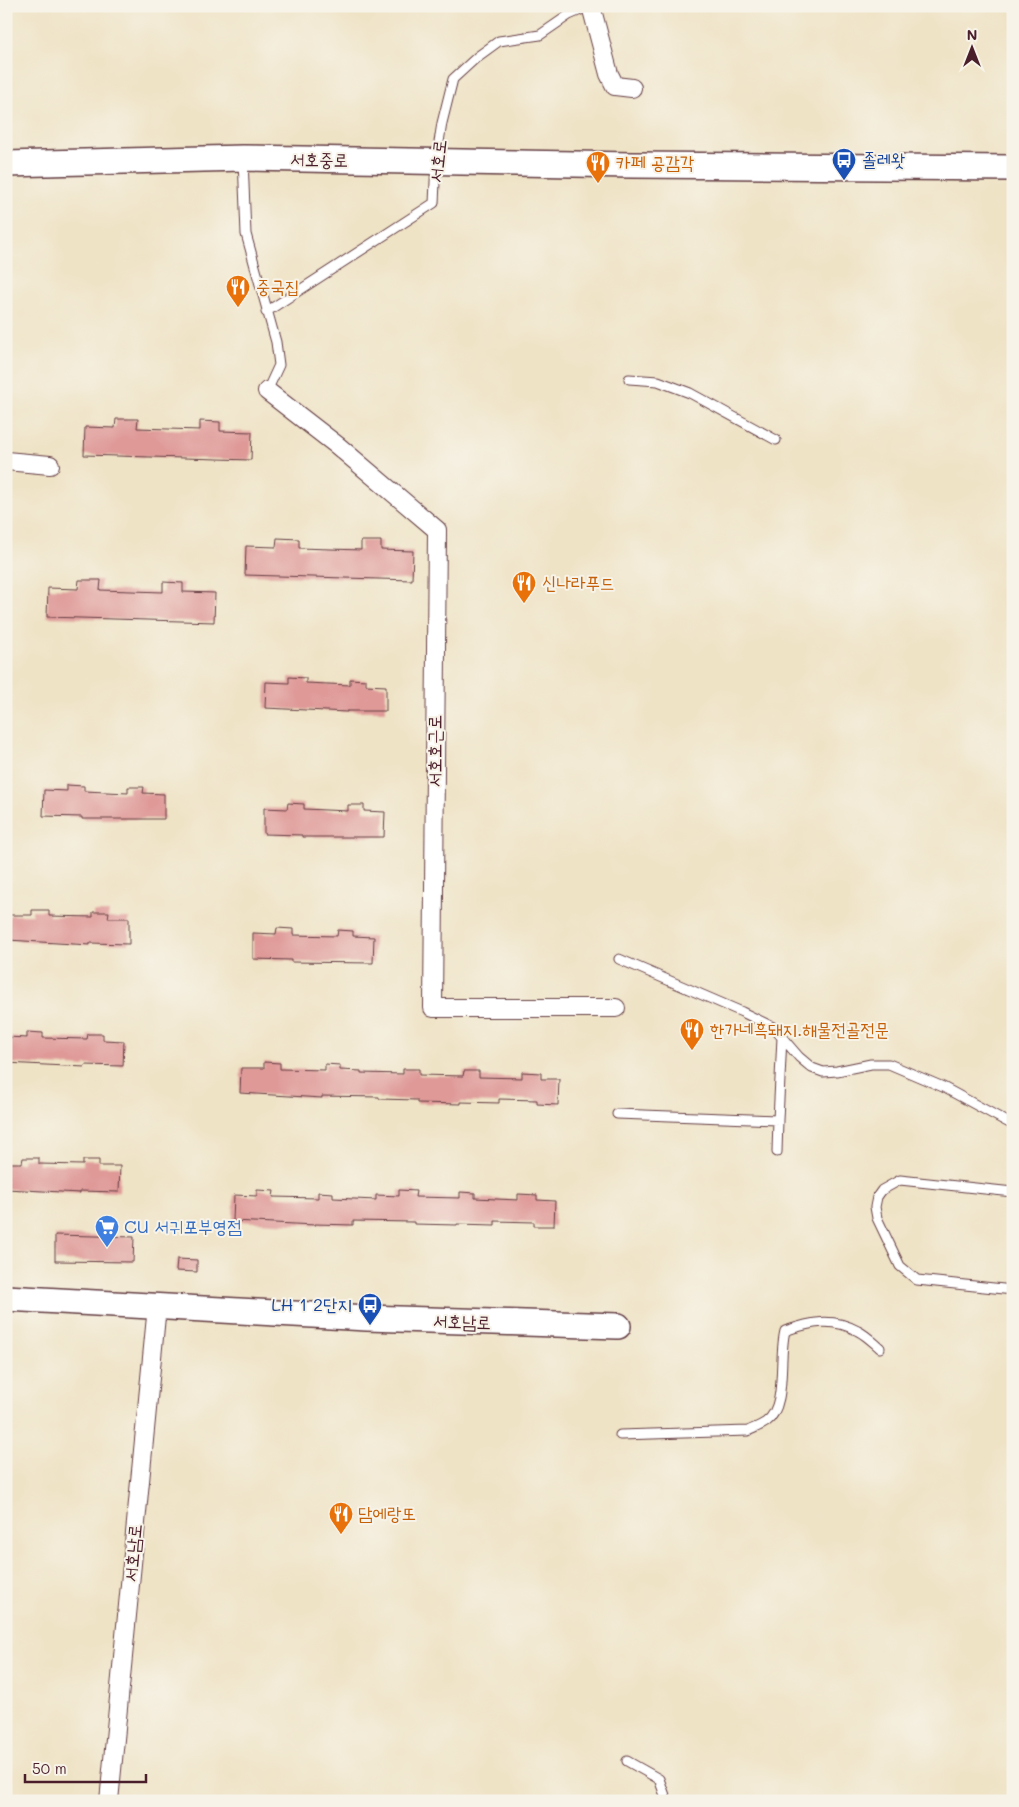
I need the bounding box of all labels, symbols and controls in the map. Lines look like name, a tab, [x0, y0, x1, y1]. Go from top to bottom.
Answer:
north arrow	[946, 22, 996, 72]
text: N	[967, 25, 977, 44]
street label: 서호로	[423, 138, 451, 184]
street label: 서호중로	[290, 146, 348, 172]
bus stop icon: 졸레왓	[831, 147, 857, 181]
place label: 졸레왓	[862, 147, 905, 171]
restaurant icon: 카페 공감각	[585, 150, 611, 184]
place label: 카페 공감각	[616, 150, 695, 174]
restaurant icon: 중국집	[225, 274, 251, 308]
place label: 중국집	[256, 274, 299, 298]
restaurant icon: 신나라푸드	[511, 570, 537, 604]
place label: 신나라푸드	[542, 570, 614, 594]
street label: 서호호근로	[422, 715, 446, 787]
restaurant icon: 한가네흑돼지.해물전골전문	[679, 1017, 705, 1051]
place label: 한가네흑돼지.해물전골전문	[710, 1017, 889, 1041]
supermarket icon: CU 서귀포부영점	[94, 1214, 120, 1248]
place label: CU 서귀포부영점	[124, 1214, 242, 1238]
place label: LH 1 2단지	[271, 1292, 352, 1316]
bus stop icon: LH 1 2단지	[357, 1292, 383, 1326]
street label: 서호남로	[433, 1308, 491, 1334]
restaurant icon: 담에랑또	[328, 1501, 354, 1535]
place label: 담에랑또	[358, 1501, 416, 1525]
street label: 서호남로	[118, 1523, 146, 1583]
scale bar	[25, 1752, 146, 1784]
text: 50 m	[32, 1758, 67, 1778]

